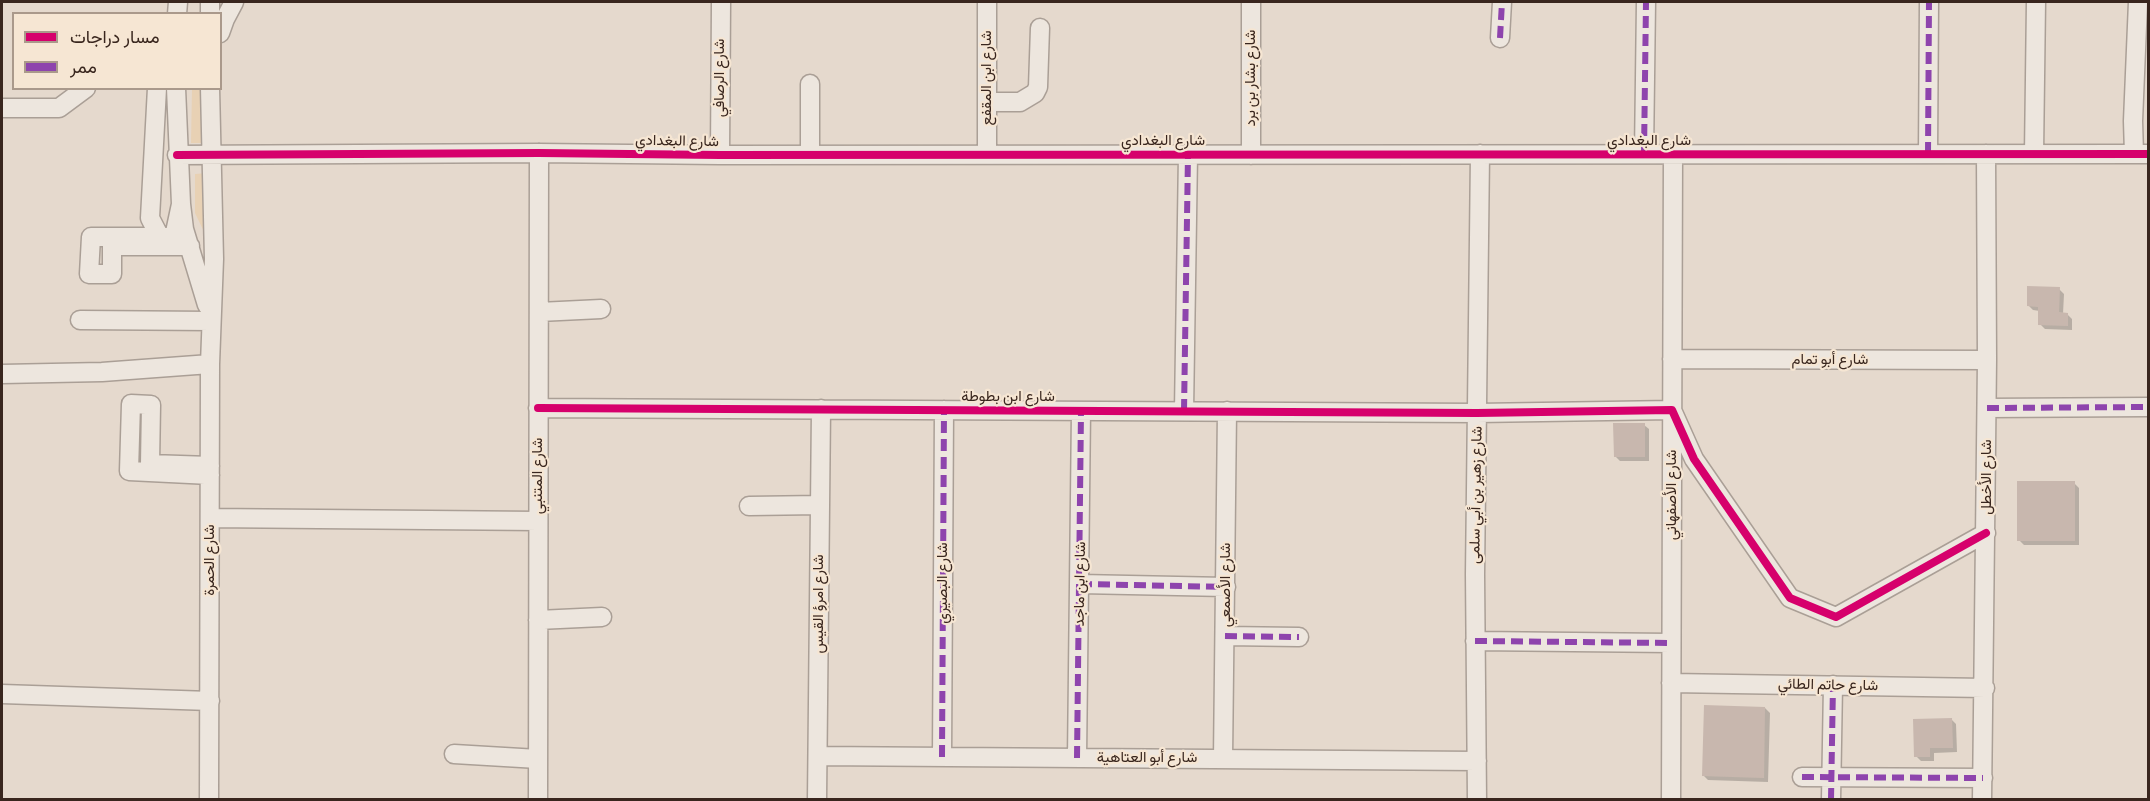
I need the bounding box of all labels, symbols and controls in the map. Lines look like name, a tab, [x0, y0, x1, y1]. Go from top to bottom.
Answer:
legend	[12, 12, 222, 90]
text: مسار دراجات	[70, 22, 160, 49]
street label: شارع ابن المقفع	[978, 30, 996, 126]
street label: شارع بشار بن برد	[1242, 30, 1260, 126]
street label: شارع الرصافي	[711, 39, 729, 117]
text: ممر	[70, 52, 97, 79]
street label: شارع البغدادي	[635, 131, 719, 151]
street label: شارع البغدادي	[1121, 132, 1205, 150]
street label: شارع البغدادي	[1607, 132, 1691, 150]
street label: شارع أبو تمام	[1792, 351, 1868, 369]
street label: شارع ابن بطوطة	[961, 388, 1055, 406]
street label: شارع زهير بن أبي سلمى	[1466, 426, 1486, 564]
street label: شارع المتنبي	[529, 438, 547, 514]
street label: شارع الأخطل	[1978, 439, 1996, 515]
street label: شارع الأصفهاني	[1663, 450, 1681, 540]
street label: شارع الحمرة	[201, 524, 219, 596]
street label: شارع ابن ماجد	[1070, 541, 1090, 627]
street label: شارع البصيري	[934, 542, 952, 624]
street label: شارع الأصمعي	[1217, 543, 1235, 627]
street label: شارع امرؤ القيس	[810, 554, 828, 654]
street label: شارع حاتم الطائي	[1778, 675, 1878, 695]
street label: شارع أبو العتاهية	[1097, 749, 1197, 767]

